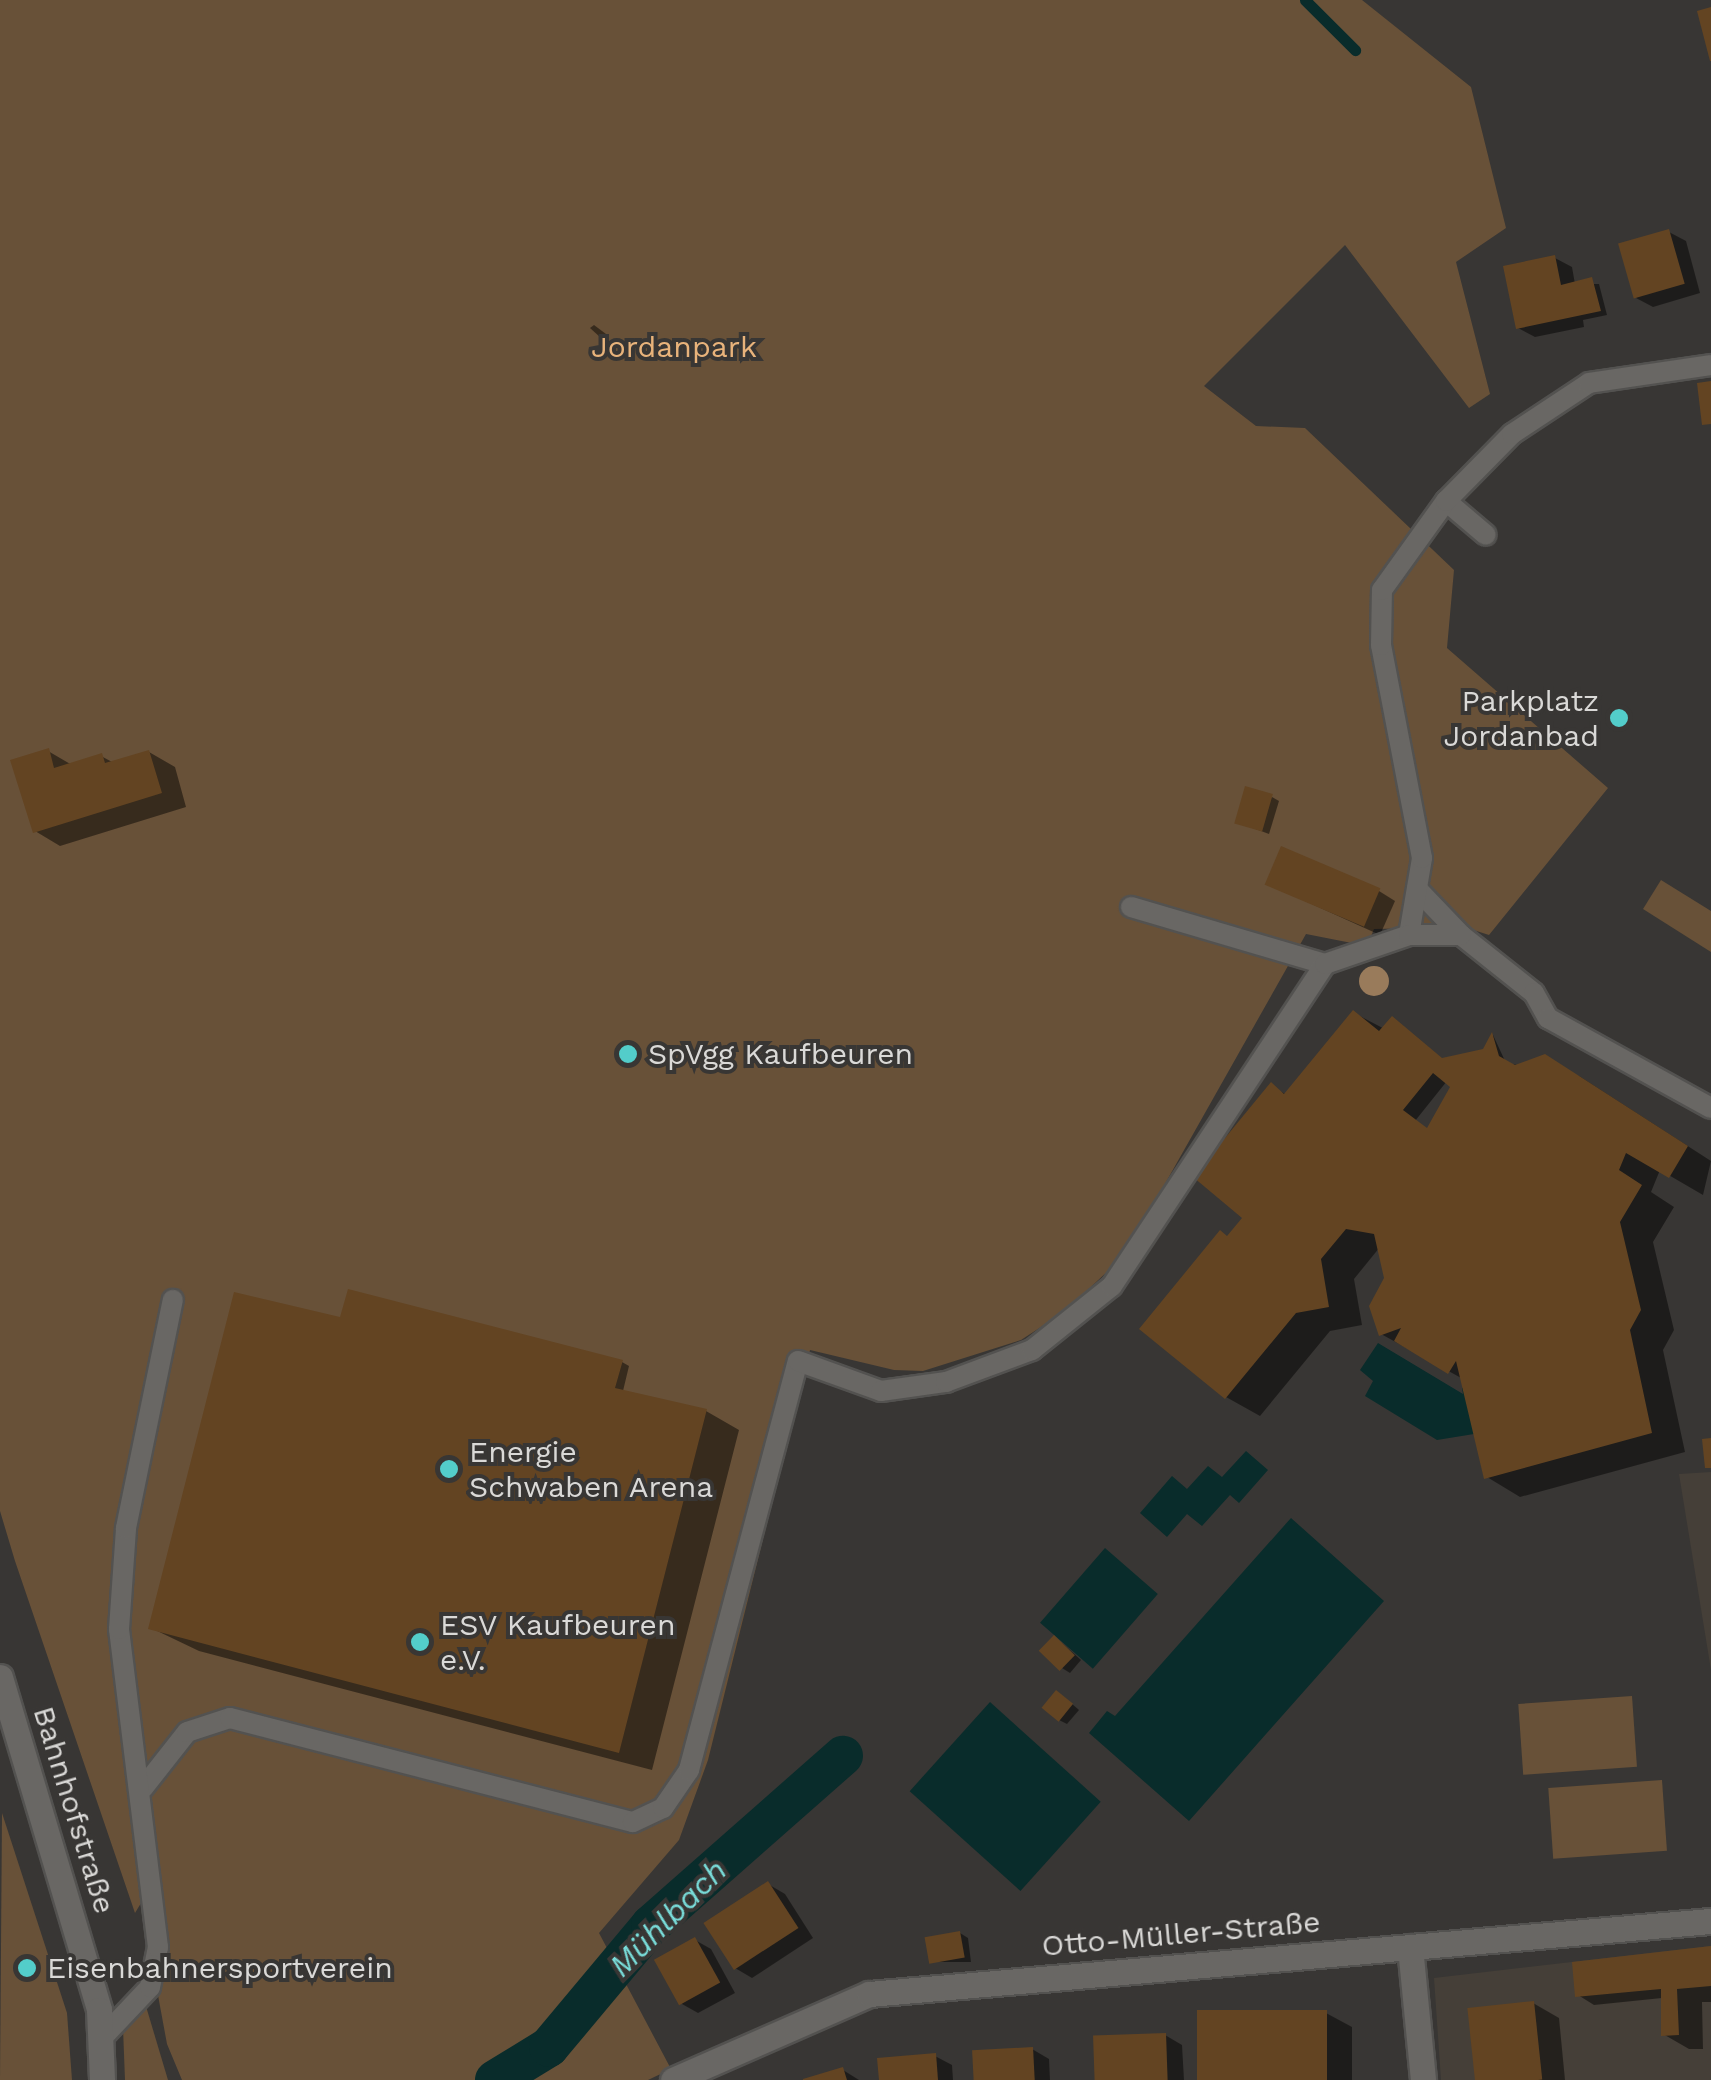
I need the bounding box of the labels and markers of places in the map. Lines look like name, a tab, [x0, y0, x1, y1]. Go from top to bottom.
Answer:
place label: Parkplatz Jordanbad	[1444, 683, 1599, 754]
marker: Parkplatz Jordanbad	[1608, 707, 1630, 729]
place label: SpVgg Kaufbeuren	[648, 1036, 913, 1072]
marker: SpVgg Kaufbeuren	[617, 1043, 639, 1065]
place label: Energie Schwaben Arena	[469, 1434, 714, 1504]
marker: Energie Schwaben Arena	[438, 1458, 460, 1480]
place label: ESV Kaufbeuren e.V.	[440, 1607, 676, 1678]
marker: ESV Kaufbeuren e.V.	[409, 1631, 431, 1653]
place label: Eisenbahnersportverein	[47, 1950, 393, 1986]
marker: Eisenbahnersportverein	[16, 1957, 38, 1979]

